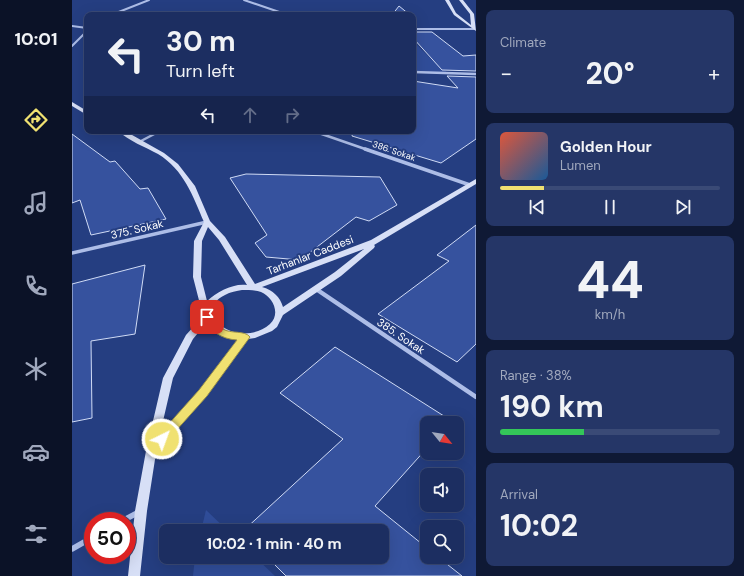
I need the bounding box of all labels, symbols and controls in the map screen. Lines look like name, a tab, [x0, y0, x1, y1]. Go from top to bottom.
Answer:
text: 30 m	[166, 23, 236, 60]
text: 10:01	[14, 27, 58, 51]
icon: left	[100, 28, 152, 80]
text: Climate	[500, 34, 546, 51]
text: 20°	[585, 54, 635, 93]
text: Turn left	[166, 59, 235, 83]
text: −	[500, 59, 512, 88]
text: +	[708, 59, 720, 88]
icon: left	[197, 104, 219, 126]
icon: ahead	[239, 104, 261, 126]
icon: right	[281, 104, 303, 126]
icon: directions	[22, 106, 50, 134]
text: Golden Hour	[560, 137, 652, 157]
street label: 386. Sokak	[371, 138, 418, 164]
text: Lumen	[560, 157, 601, 174]
icon: music	[22, 189, 50, 217]
icon: previous	[526, 196, 548, 218]
icon: pause	[599, 196, 621, 218]
icon: next	[672, 196, 694, 218]
street label: 375. Sokak	[109, 216, 165, 242]
street label: Tarhanlar Caddesi	[265, 232, 355, 278]
text: 44	[576, 246, 644, 314]
icon: phone	[22, 272, 50, 300]
pin	[190, 300, 224, 334]
icon: arrive	[196, 306, 218, 328]
text: km/h	[595, 306, 625, 323]
street label: 385. Sokak	[374, 315, 428, 357]
icon: climate	[22, 355, 50, 383]
text: Range · 38%	[500, 367, 572, 384]
text: 190 km	[500, 387, 604, 426]
north arrow	[420, 416, 464, 460]
map controls	[420, 416, 464, 564]
position arrow	[141, 418, 183, 460]
icon: car	[22, 438, 50, 466]
button: sound	[420, 468, 464, 512]
text: Arrival	[500, 486, 538, 503]
text: 10:02	[500, 506, 578, 545]
speed limit sign: 50	[84, 512, 136, 564]
icon: filters	[22, 520, 50, 548]
button: search	[420, 520, 464, 564]
text: 10:02 · 1 min · 40 m	[206, 534, 342, 554]

